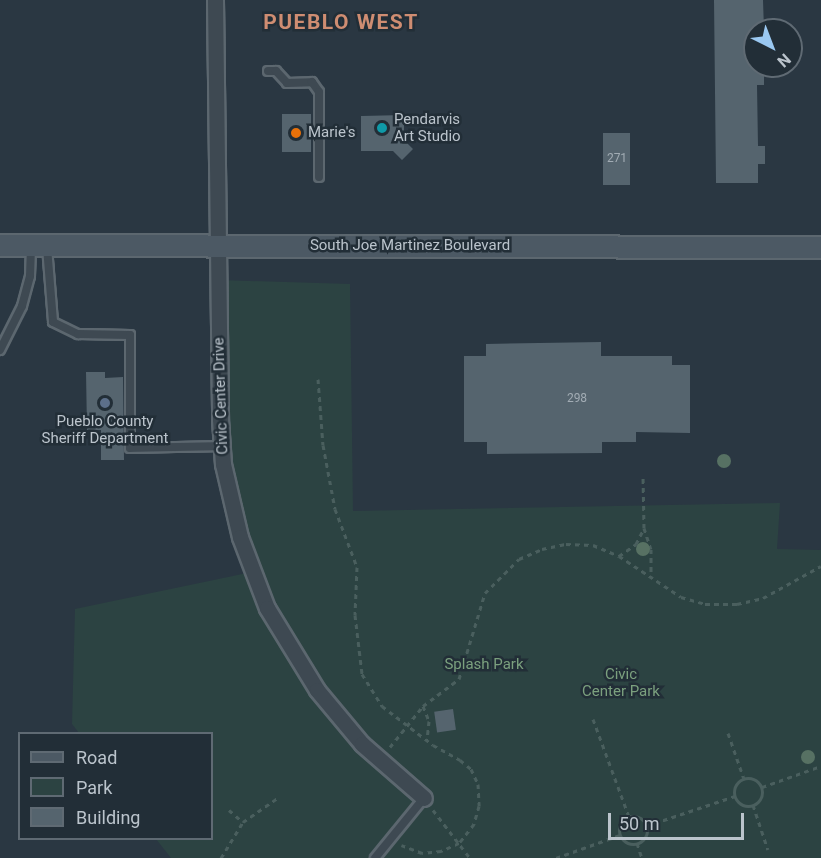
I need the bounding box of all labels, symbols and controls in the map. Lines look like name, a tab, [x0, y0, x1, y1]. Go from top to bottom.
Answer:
district label: PUEBLO WEST	[263, 9, 419, 35]
north arrow	[743, 18, 803, 78]
text: N	[773, 49, 795, 71]
place label: Pendarvis Art Studio	[394, 110, 461, 145]
marker: Pendarvis Art Studio	[375, 121, 389, 135]
place label: Marie's	[308, 124, 356, 142]
marker: Marie's	[289, 126, 303, 140]
house number: 271	[607, 152, 627, 166]
street label: South Joe Martinez Boulevard	[310, 237, 510, 255]
street label: Civic Center Drive	[210, 337, 232, 455]
house number: 298	[567, 392, 587, 406]
marker: Pueblo County Sheriff Department	[98, 396, 112, 410]
place label: Pueblo County Sheriff Department	[41, 412, 169, 447]
park label: Splash Park	[444, 656, 524, 674]
park label: Civic Center Park	[582, 665, 660, 700]
legend	[18, 732, 213, 840]
text: Road	[76, 747, 117, 768]
text: Park	[76, 777, 112, 798]
scale bar	[611, 801, 748, 839]
text: Building	[76, 807, 140, 828]
text: 50 m	[619, 813, 659, 834]

